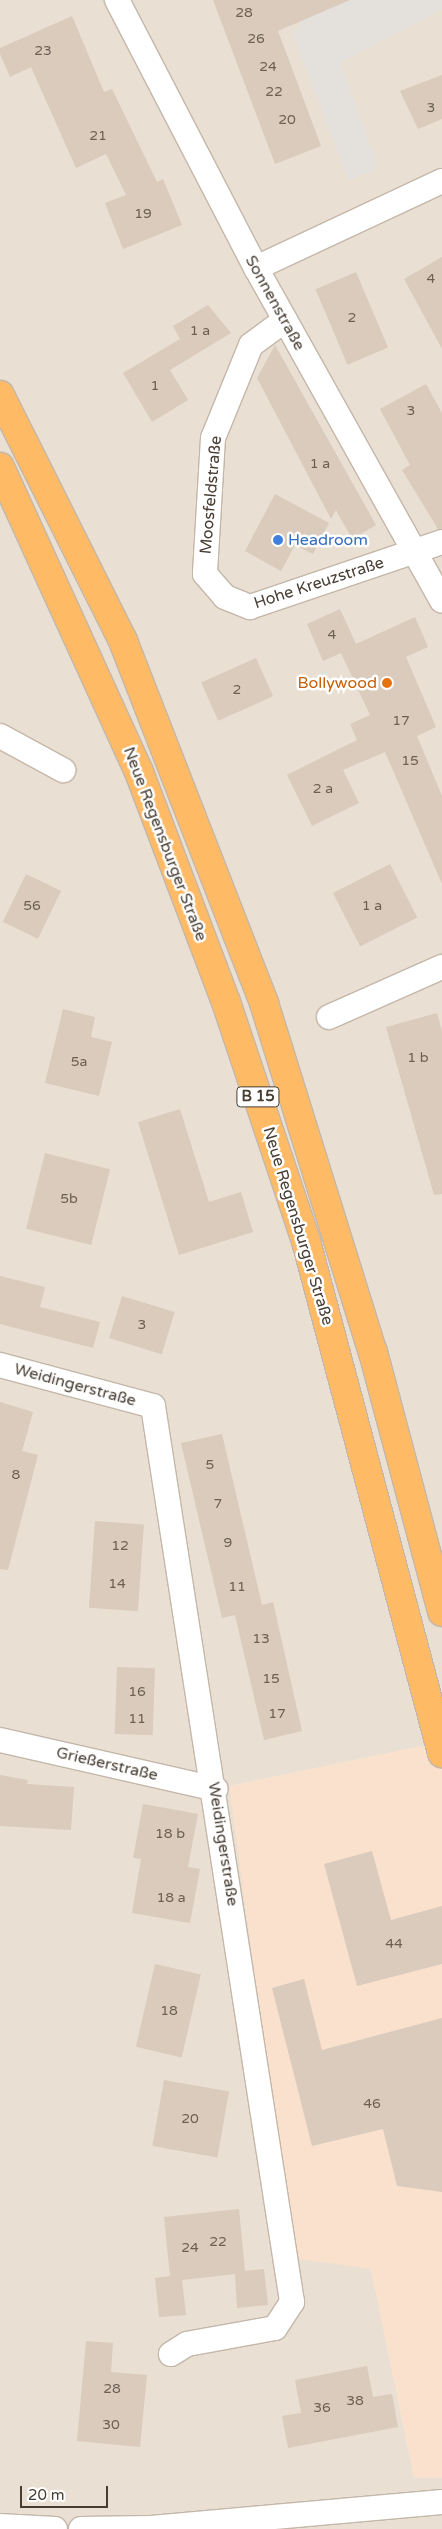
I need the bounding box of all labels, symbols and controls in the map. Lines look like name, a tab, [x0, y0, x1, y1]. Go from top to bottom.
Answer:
house number: 28	[235, 5, 253, 21]
house number: 26	[247, 31, 265, 47]
house number: 23	[34, 43, 52, 59]
house number: 24	[259, 59, 277, 75]
house number: 22	[265, 84, 283, 100]
house number: 3	[427, 100, 435, 116]
house number: 20	[278, 112, 296, 128]
house number: 21	[89, 128, 107, 144]
house number: 19	[134, 206, 152, 222]
street label: Sonnenstraße	[241, 252, 309, 354]
house number: 4	[427, 271, 435, 287]
house number: 2	[348, 310, 356, 326]
house number: 1 a	[190, 323, 210, 339]
house number: 1	[151, 378, 159, 394]
house number: 3	[407, 403, 415, 419]
street label: Moosfeldstraße	[196, 435, 226, 555]
house number: 1 a	[310, 456, 330, 472]
place label: Headroom	[288, 530, 368, 550]
marker: Headroom	[272, 534, 284, 546]
street label: Hohe Kreuzstraße	[252, 553, 386, 613]
house number: 4	[328, 627, 336, 643]
place label: Bollywood	[298, 673, 377, 693]
marker: Bollywood	[381, 677, 393, 689]
house number: 2	[233, 682, 241, 698]
house number: 17	[392, 713, 410, 729]
street label: Neue Regensburger Straße	[119, 744, 211, 944]
house number: 15	[401, 753, 419, 769]
house number: 2 a	[313, 781, 333, 797]
house number: 56	[23, 898, 41, 914]
house number: 1 a	[362, 898, 382, 914]
house number: 1 b	[407, 1050, 429, 1066]
house number: 5a	[71, 1054, 87, 1070]
road number: B 15	[236, 1084, 280, 1110]
street label: Neue Regensburger Straße	[259, 1125, 337, 1327]
house number: 5b	[60, 1191, 78, 1207]
house number: 3	[138, 1317, 146, 1333]
street label: Weidingerstraße	[12, 1360, 138, 1410]
house number: 5	[206, 1457, 214, 1473]
house number: 8	[12, 1467, 20, 1483]
house number: 7	[214, 1496, 222, 1512]
house number: 9	[224, 1535, 232, 1551]
house number: 12	[111, 1538, 129, 1554]
house number: 14	[108, 1576, 126, 1592]
house number: 11	[228, 1579, 246, 1595]
house number: 13	[252, 1631, 270, 1647]
house number: 15	[262, 1671, 280, 1687]
house number: 16	[128, 1684, 146, 1700]
house number: 17	[268, 1706, 286, 1722]
house number: 11	[128, 1711, 146, 1727]
street label: Grießerstraße	[54, 1743, 160, 1785]
street label: Weidingerstraße	[204, 1781, 242, 1907]
house number: 18 b	[155, 1826, 185, 1842]
house number: 18 a	[156, 1890, 186, 1906]
house number: 44	[385, 1936, 403, 1952]
house number: 18	[160, 2003, 178, 2019]
house number: 46	[363, 2096, 381, 2112]
house number: 20	[181, 2111, 199, 2127]
house number: 22	[209, 2234, 227, 2250]
house number: 24	[181, 2240, 199, 2256]
house number: 28	[103, 2381, 121, 2397]
house number: 38	[346, 2393, 364, 2409]
house number: 36	[313, 2400, 331, 2416]
house number: 30	[102, 2417, 120, 2433]
scale bar	[22, 2476, 110, 2508]
text: 20 m	[28, 2486, 65, 2504]

